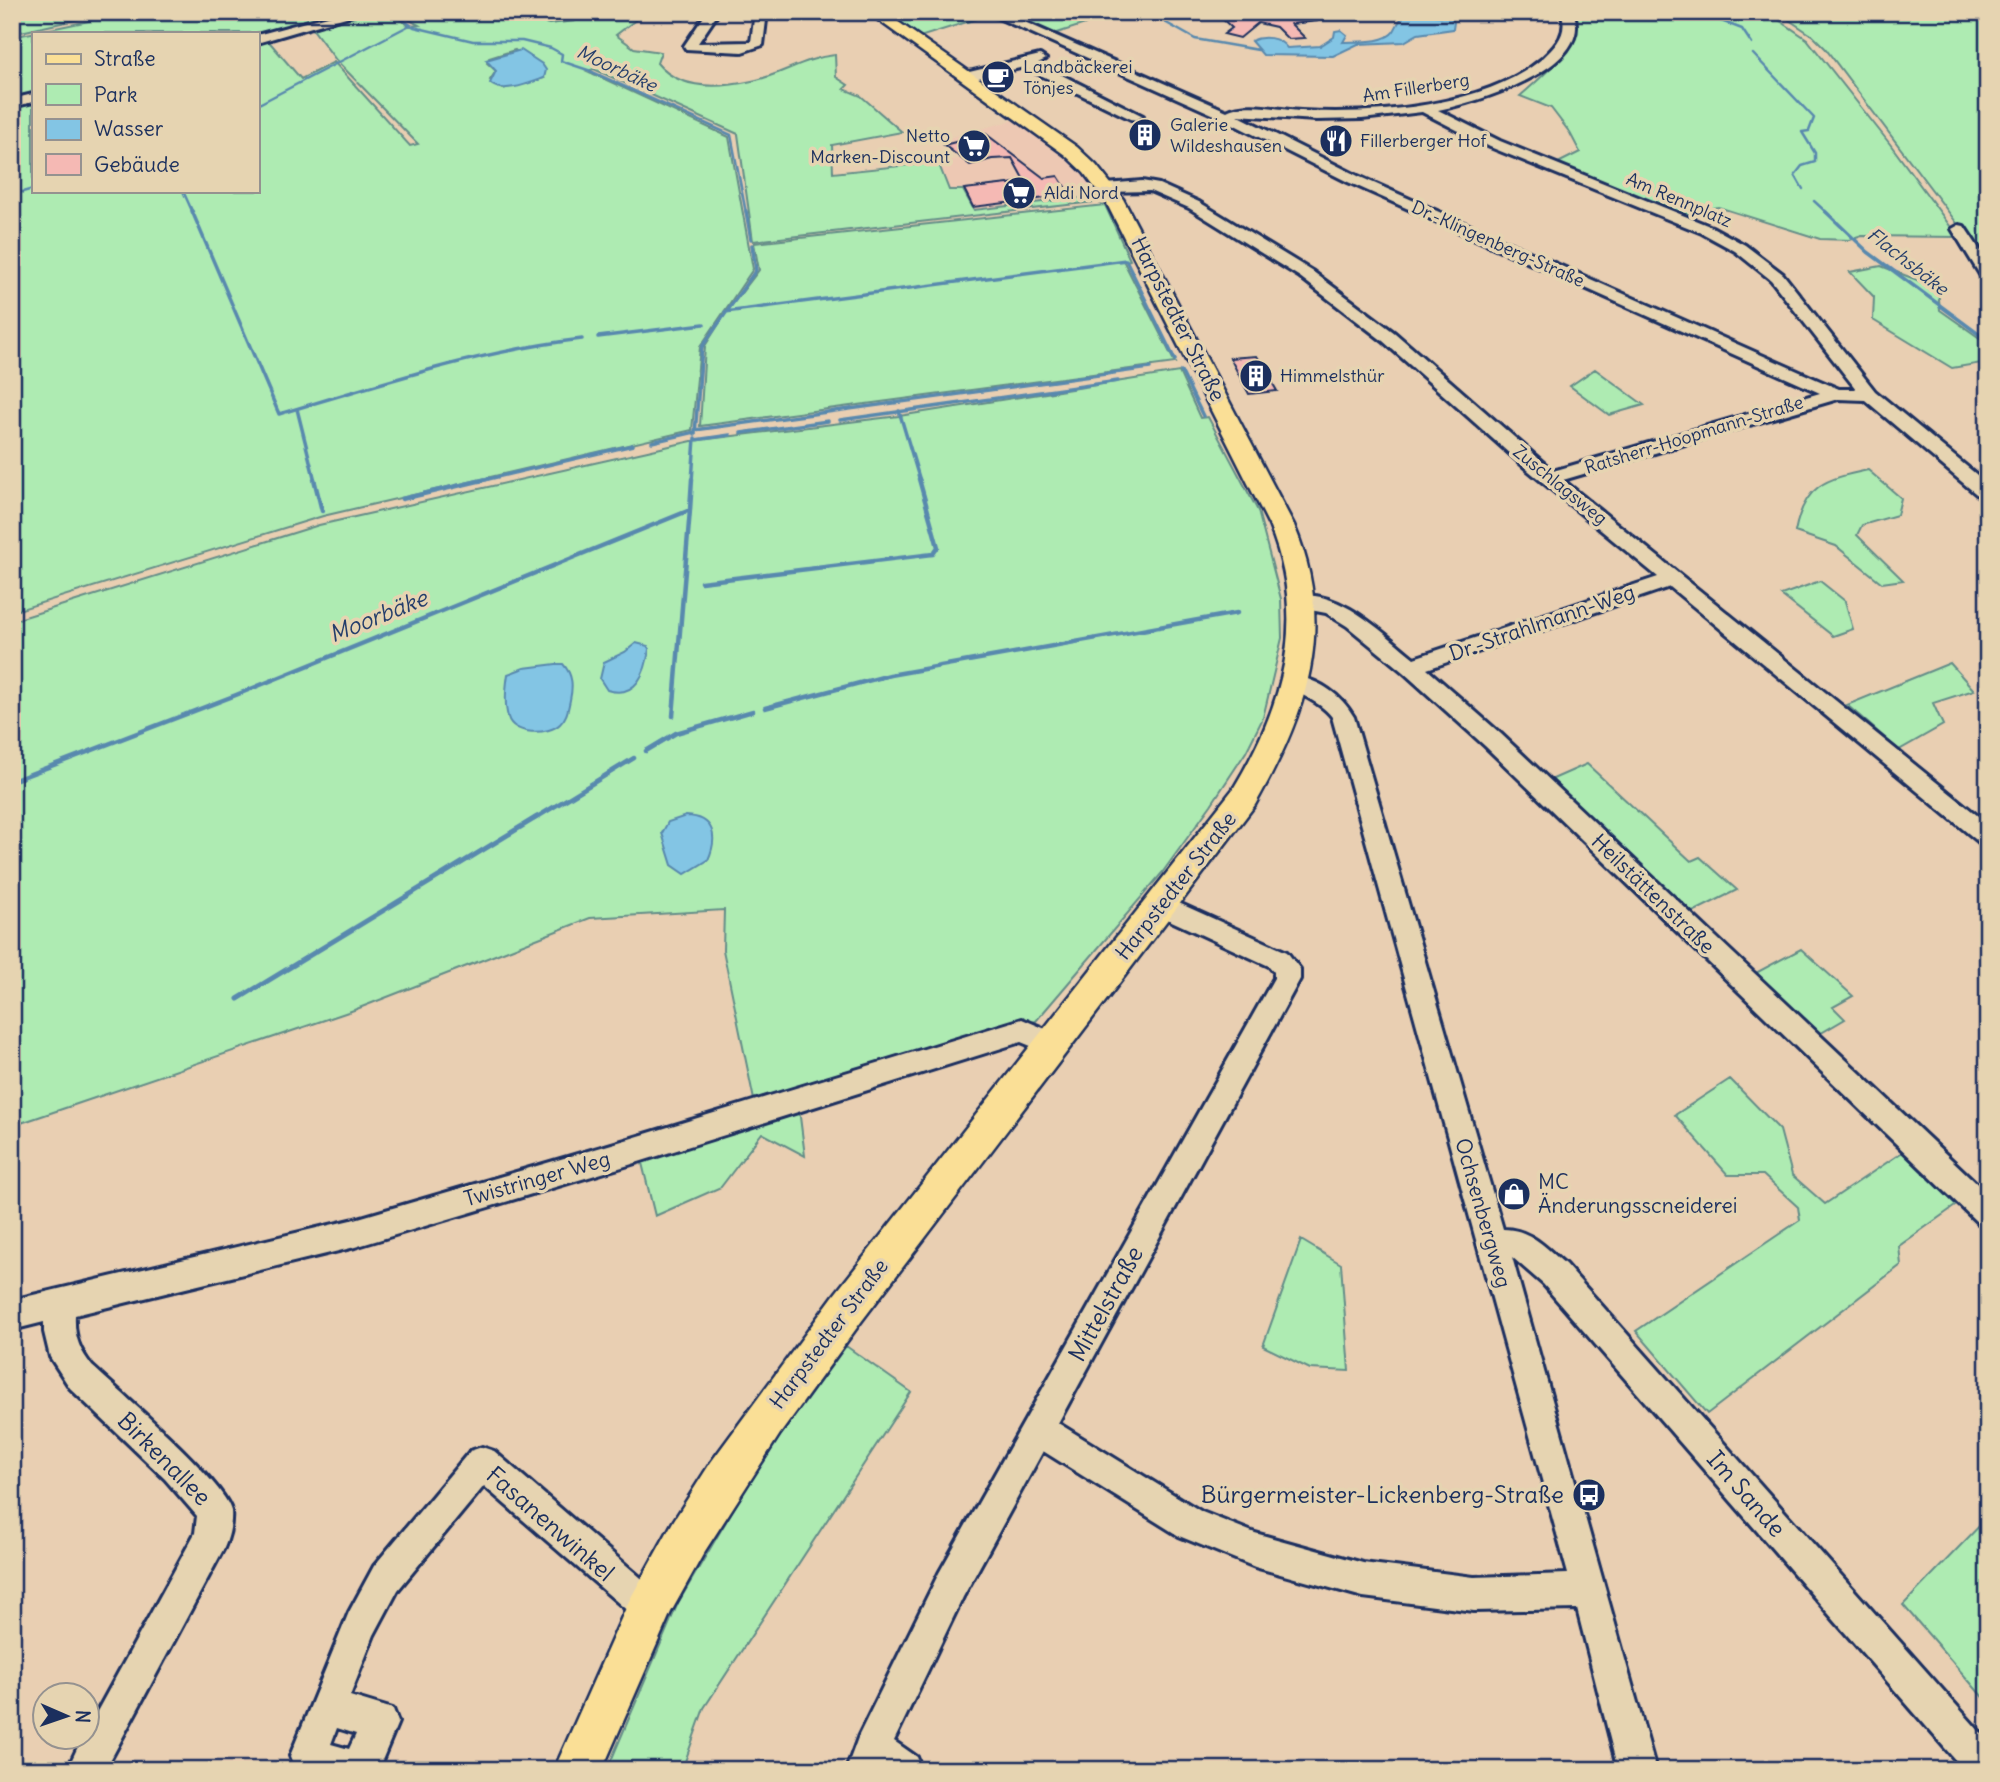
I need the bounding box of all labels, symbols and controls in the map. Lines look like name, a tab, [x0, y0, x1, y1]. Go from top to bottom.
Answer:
legend	[32, 32, 259, 192]
water label: Moorbäke	[573, 39, 662, 98]
text: Straße	[94, 45, 155, 72]
place label: Landbäckerei Tönjes	[1023, 55, 1133, 99]
cafe icon: Landbäckerei Tönjes	[979, 58, 1017, 96]
street label: Am Fillerberg	[1361, 68, 1471, 107]
text: Park	[94, 81, 137, 108]
place label: Galerie Wildeshausen	[1170, 113, 1282, 157]
text: Wasser	[94, 115, 164, 142]
building icon: Galerie Wildeshausen	[1126, 116, 1164, 154]
restaurant icon: Fillerberger Hof	[1317, 122, 1355, 160]
place label: Netto Marken-Discount	[810, 124, 950, 168]
supermarket icon: Netto Marken-Discount	[955, 127, 993, 165]
place label: Fillerberger Hof	[1360, 129, 1487, 152]
text: Gebäude	[94, 151, 180, 178]
street label: Am Rennplatz	[1623, 167, 1736, 232]
supermarket icon: Aldi Nord	[1000, 174, 1038, 212]
place label: Aldi Nord	[1044, 181, 1119, 204]
street label: Dr.-Klingenberg-Straße	[1408, 195, 1588, 292]
water label: Flachsbäke	[1863, 222, 1955, 301]
street label: Harpstedter Straße	[1125, 232, 1232, 405]
building icon: Himmelsthür	[1237, 357, 1275, 395]
place label: Himmelsthür	[1280, 364, 1385, 387]
street label: Ratsherr-Hoopmann-Straße	[1582, 390, 1806, 479]
street label: Zuschlagsweg	[1509, 440, 1612, 530]
street label: Dr.-Strahlmann-Weg	[1445, 578, 1638, 667]
water label: Moorbäke	[324, 582, 433, 648]
street label: Harpstedter Straße	[1109, 806, 1242, 965]
street label: Heilstättenstraße	[1586, 828, 1721, 959]
street label: Ochsenbergweg	[1449, 1135, 1518, 1291]
street label: Twistringer Weg	[461, 1145, 613, 1212]
place label: MC Änderungsscneiderei	[1538, 1168, 1737, 1219]
shop icon: MC Änderungsscneiderei	[1495, 1175, 1533, 1213]
street label: Mittelstraße	[1061, 1241, 1149, 1366]
street label: Harpstedter Straße	[763, 1253, 894, 1414]
street label: Birkenallee	[112, 1405, 218, 1511]
street label: Im Sande	[1701, 1444, 1792, 1543]
street label: Fasanenwinkel	[480, 1459, 621, 1587]
bus stop icon: Bürgermeister-Lickenberg-Straße	[1570, 1476, 1608, 1514]
place label: Bürgermeister-Lickenberg-Straße	[1201, 1479, 1564, 1509]
north arrow	[32, 1680, 102, 1750]
text: N	[71, 1710, 95, 1724]

